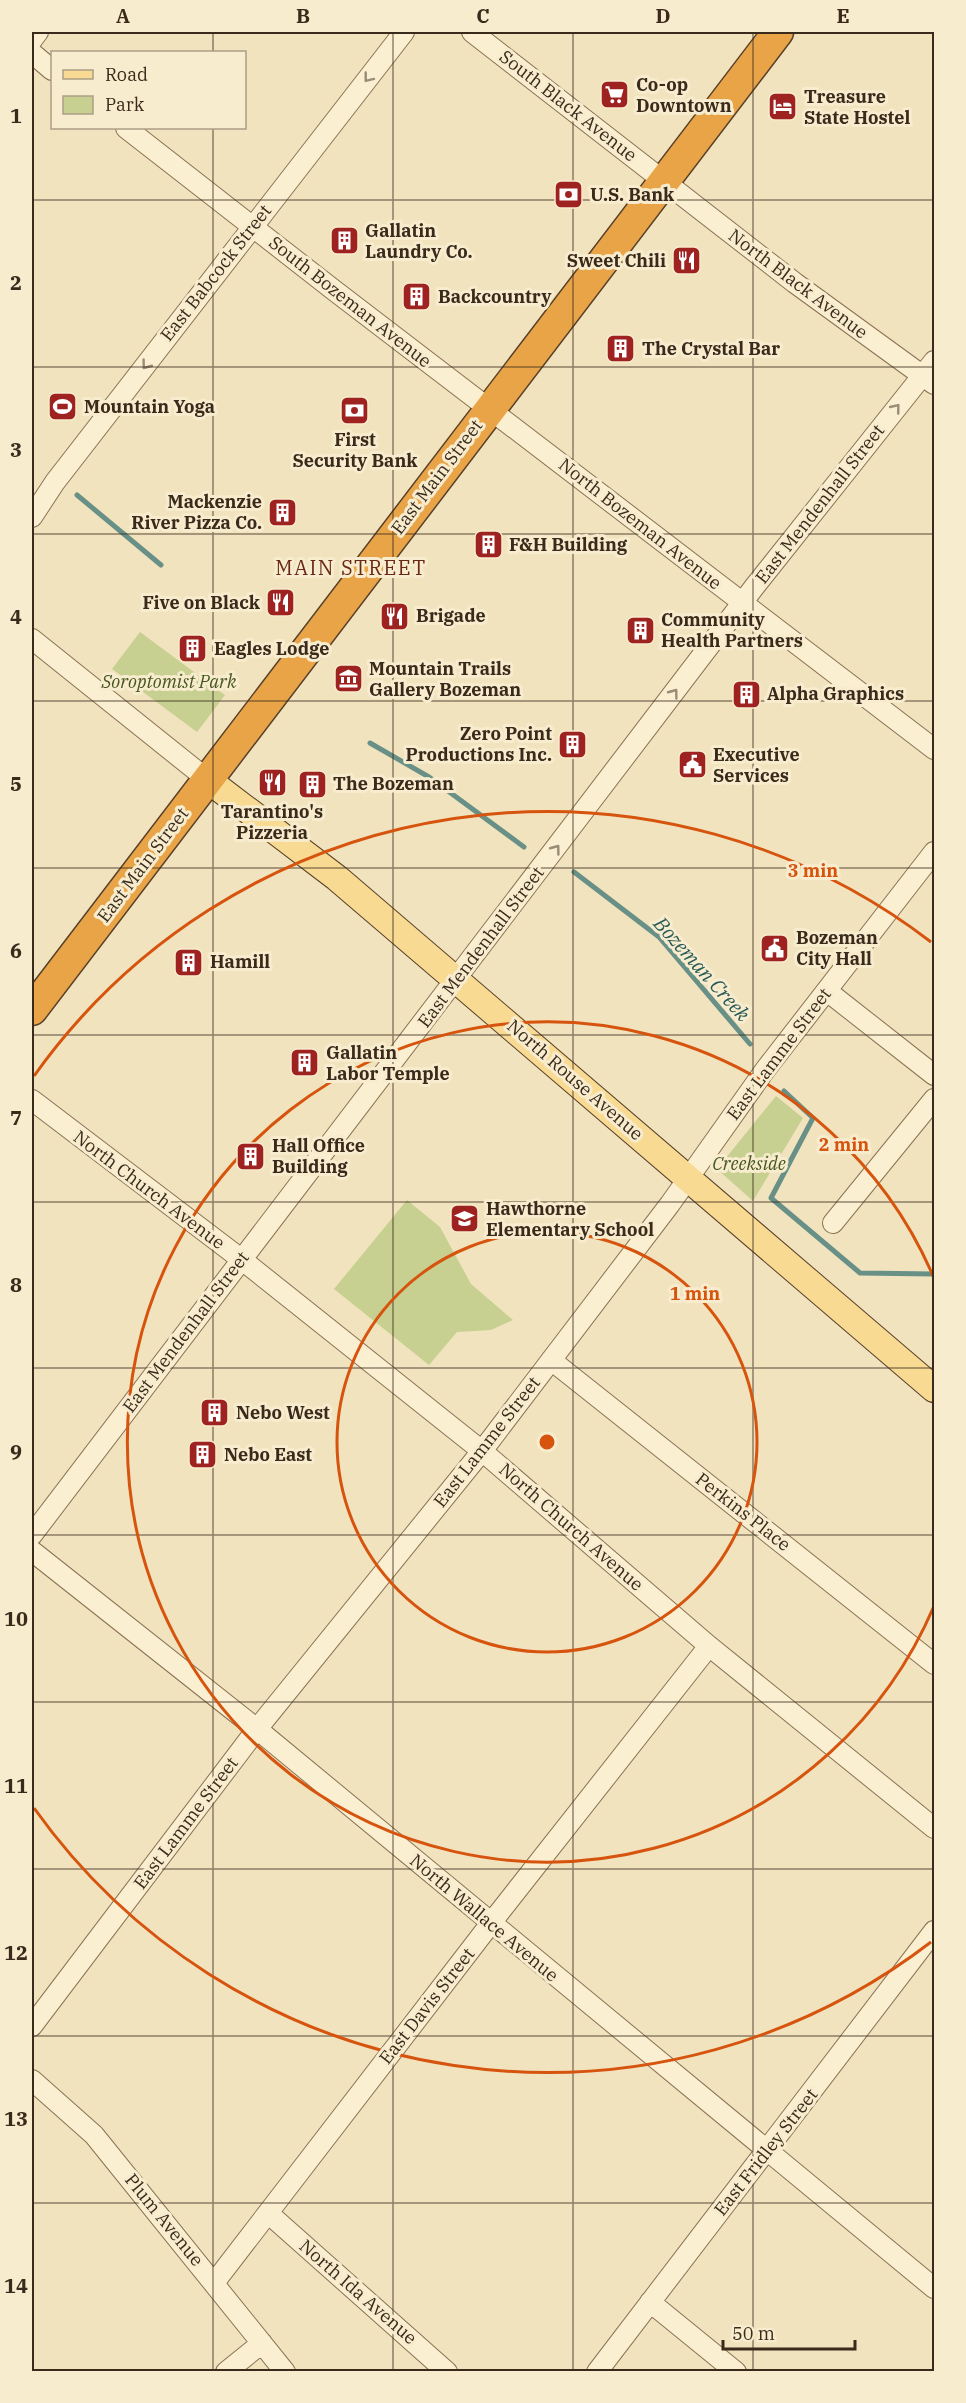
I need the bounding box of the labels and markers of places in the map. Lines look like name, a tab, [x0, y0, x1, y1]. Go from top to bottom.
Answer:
place label: Co-op Downtown	[636, 73, 732, 117]
supermarket icon: Co-op Downtown	[599, 79, 631, 111]
place label: Treasure State Hostel	[804, 85, 910, 129]
hotel icon: Treasure State Hostel	[767, 91, 799, 123]
bank icon: U.S. Bank	[553, 179, 585, 211]
place label: U.S. Bank	[590, 183, 675, 206]
place label: Gallatin Laundry Co.	[365, 219, 473, 263]
building icon: Gallatin Laundry Co.	[328, 225, 360, 257]
restaurant icon: Sweet Chili	[671, 245, 703, 277]
place label: Sweet Chili	[567, 249, 666, 272]
building icon: Backcountry	[401, 281, 433, 313]
place label: Backcountry	[438, 285, 552, 308]
building icon: The Crystal Bar	[605, 333, 637, 365]
place label: The Crystal Bar	[642, 337, 780, 360]
sports icon: Mountain Yoga	[47, 391, 79, 423]
place label: Mountain Yoga	[84, 395, 215, 418]
bank icon: First Security Bank	[339, 395, 371, 427]
place label: First Security Bank	[292, 428, 418, 472]
place label: Mackenzie River Pizza Co.	[131, 490, 262, 534]
building icon: Mackenzie River Pizza Co.	[267, 496, 299, 528]
building icon: F&H Building	[472, 529, 504, 561]
place label: F&H Building	[509, 533, 628, 556]
restaurant icon: Five on Black	[265, 587, 297, 619]
place label: Five on Black	[142, 591, 261, 614]
restaurant icon: Brigade	[379, 600, 411, 632]
place label: Brigade	[416, 604, 486, 627]
place label: Community Health Partners	[661, 608, 803, 652]
building icon: Community Health Partners	[624, 614, 656, 646]
building icon: Eagles Lodge	[177, 633, 209, 665]
place label: Eagles Lodge	[214, 637, 329, 660]
place label: Mountain Trails Gallery Bozeman	[369, 657, 521, 701]
museum icon: Mountain Trails Gallery Bozeman	[332, 663, 364, 695]
building icon: Alpha Graphics	[730, 678, 762, 710]
place label: Alpha Graphics	[767, 682, 904, 705]
place label: Zero Point Productions Inc.	[406, 722, 552, 766]
building icon: Zero Point Productions Inc.	[557, 728, 589, 760]
place label: Executive Services	[713, 743, 800, 787]
public building icon: Executive Services	[676, 749, 708, 781]
restaurant icon: Tarantino's Pizzeria	[256, 767, 288, 799]
building icon: The Bozeman	[296, 768, 328, 800]
place label: The Bozeman	[333, 772, 454, 795]
place label: Tarantino's Pizzeria	[221, 800, 323, 844]
place label: Bozeman City Hall	[796, 926, 878, 970]
public building icon: Bozeman City Hall	[759, 932, 791, 964]
building icon: Hamill	[173, 946, 205, 978]
place label: Hamill	[210, 950, 270, 973]
place label: Gallatin Labor Temple	[326, 1041, 450, 1085]
building icon: Gallatin Labor Temple	[289, 1047, 321, 1079]
place label: Hall Office Building	[272, 1134, 365, 1178]
building icon: Hall Office Building	[235, 1140, 267, 1172]
place label: Hawthorne Elementary School	[486, 1197, 654, 1241]
school or university icon: Hawthorne Elementary School	[449, 1203, 481, 1235]
building icon: Nebo West	[199, 1397, 231, 1429]
place label: Nebo West	[236, 1401, 330, 1424]
centre of rings	[537, 1432, 557, 1452]
building icon: Nebo East	[187, 1439, 219, 1471]
place label: Nebo East	[224, 1443, 312, 1466]

